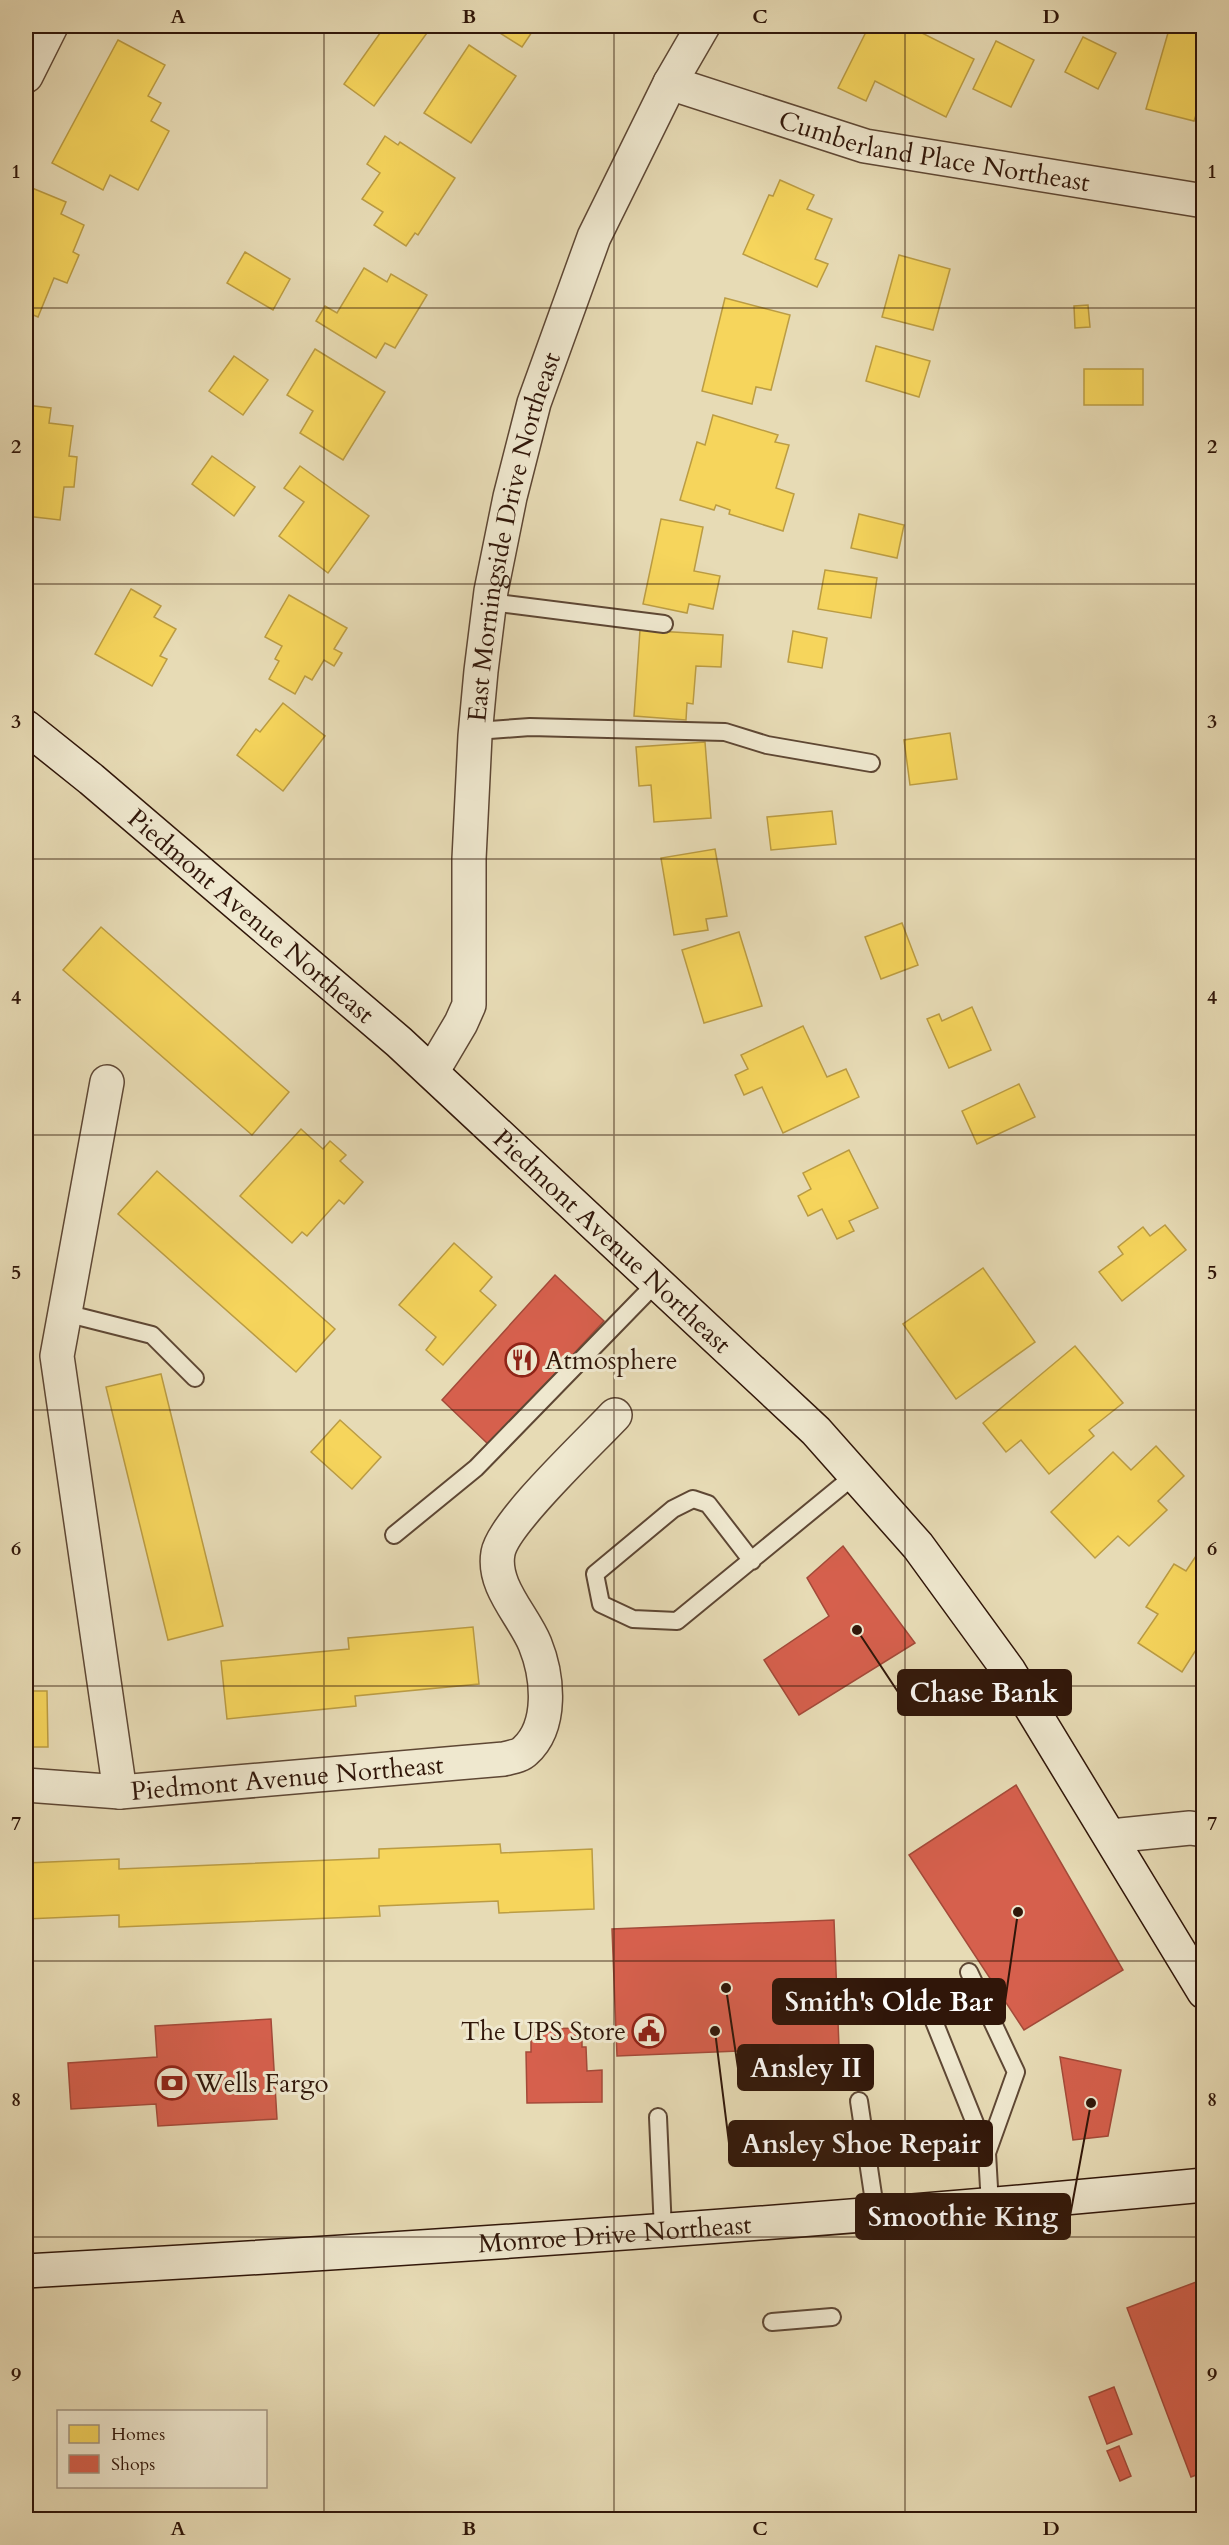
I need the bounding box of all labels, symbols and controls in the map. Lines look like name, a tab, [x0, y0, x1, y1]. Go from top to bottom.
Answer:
text: A	[170, 3, 186, 30]
text: B	[462, 3, 476, 30]
text: C	[752, 3, 768, 30]
text: D	[1042, 3, 1060, 30]
street label: Cumberland Place Northeast	[774, 102, 1092, 200]
text: 1	[11, 158, 21, 185]
text: 1	[1207, 158, 1217, 185]
street label: East Morningside Drive Northeast	[459, 347, 569, 723]
text: 2	[11, 433, 21, 460]
text: 2	[1207, 433, 1217, 460]
text: 3	[11, 708, 21, 735]
text: 3	[1207, 708, 1217, 735]
street label: Piedmont Avenue Northeast	[120, 801, 382, 1031]
text: 4	[11, 984, 21, 1011]
text: 4	[1207, 984, 1217, 1011]
street label: Piedmont Avenue Northeast	[485, 1122, 739, 1361]
text: 5	[11, 1259, 21, 1286]
text: 5	[1207, 1259, 1217, 1286]
restaurant icon: Atmosphere	[504, 1342, 540, 1378]
place label: Atmosphere	[545, 1343, 678, 1378]
text: 6	[11, 1535, 21, 1562]
text: 6	[1207, 1535, 1217, 1562]
callout: Chase Bank	[898, 1670, 1071, 1715]
text: Chase Bank	[910, 1675, 1059, 1712]
street label: Piedmont Avenue Northeast	[129, 1747, 445, 1809]
text: 7	[11, 1810, 21, 1837]
text: 7	[1207, 1810, 1217, 1837]
callout: Smith's Olde Bar	[773, 1979, 1005, 2024]
text: Smith's Olde Bar	[785, 1984, 993, 2021]
public building icon: The UPS Store	[631, 2013, 667, 2049]
place label: The UPS Store	[461, 2014, 626, 2049]
callout: Ansley II	[738, 2045, 873, 2090]
text: Ansley II	[750, 2050, 862, 2087]
bank icon: Wells Fargo	[154, 2065, 190, 2101]
place label: Wells Fargo	[194, 2066, 329, 2101]
text: 8	[11, 2086, 21, 2113]
text: 8	[1207, 2086, 1217, 2113]
callout: Ansley Shoe Repair	[729, 2121, 992, 2166]
text: Ansley Shoe Repair	[741, 2126, 981, 2163]
callout: Smoothie King	[856, 2194, 1070, 2239]
text: Smoothie King	[868, 2199, 1059, 2236]
street label: Monroe Drive Northeast	[477, 2207, 753, 2261]
text: 9	[11, 2361, 21, 2388]
text: 9	[1207, 2361, 1217, 2388]
legend	[57, 2410, 267, 2488]
text: Homes	[111, 2422, 165, 2447]
text: Shops	[111, 2452, 155, 2477]
text: A	[170, 2515, 186, 2542]
text: B	[462, 2515, 476, 2542]
text: C	[752, 2515, 768, 2542]
text: D	[1042, 2515, 1060, 2542]

